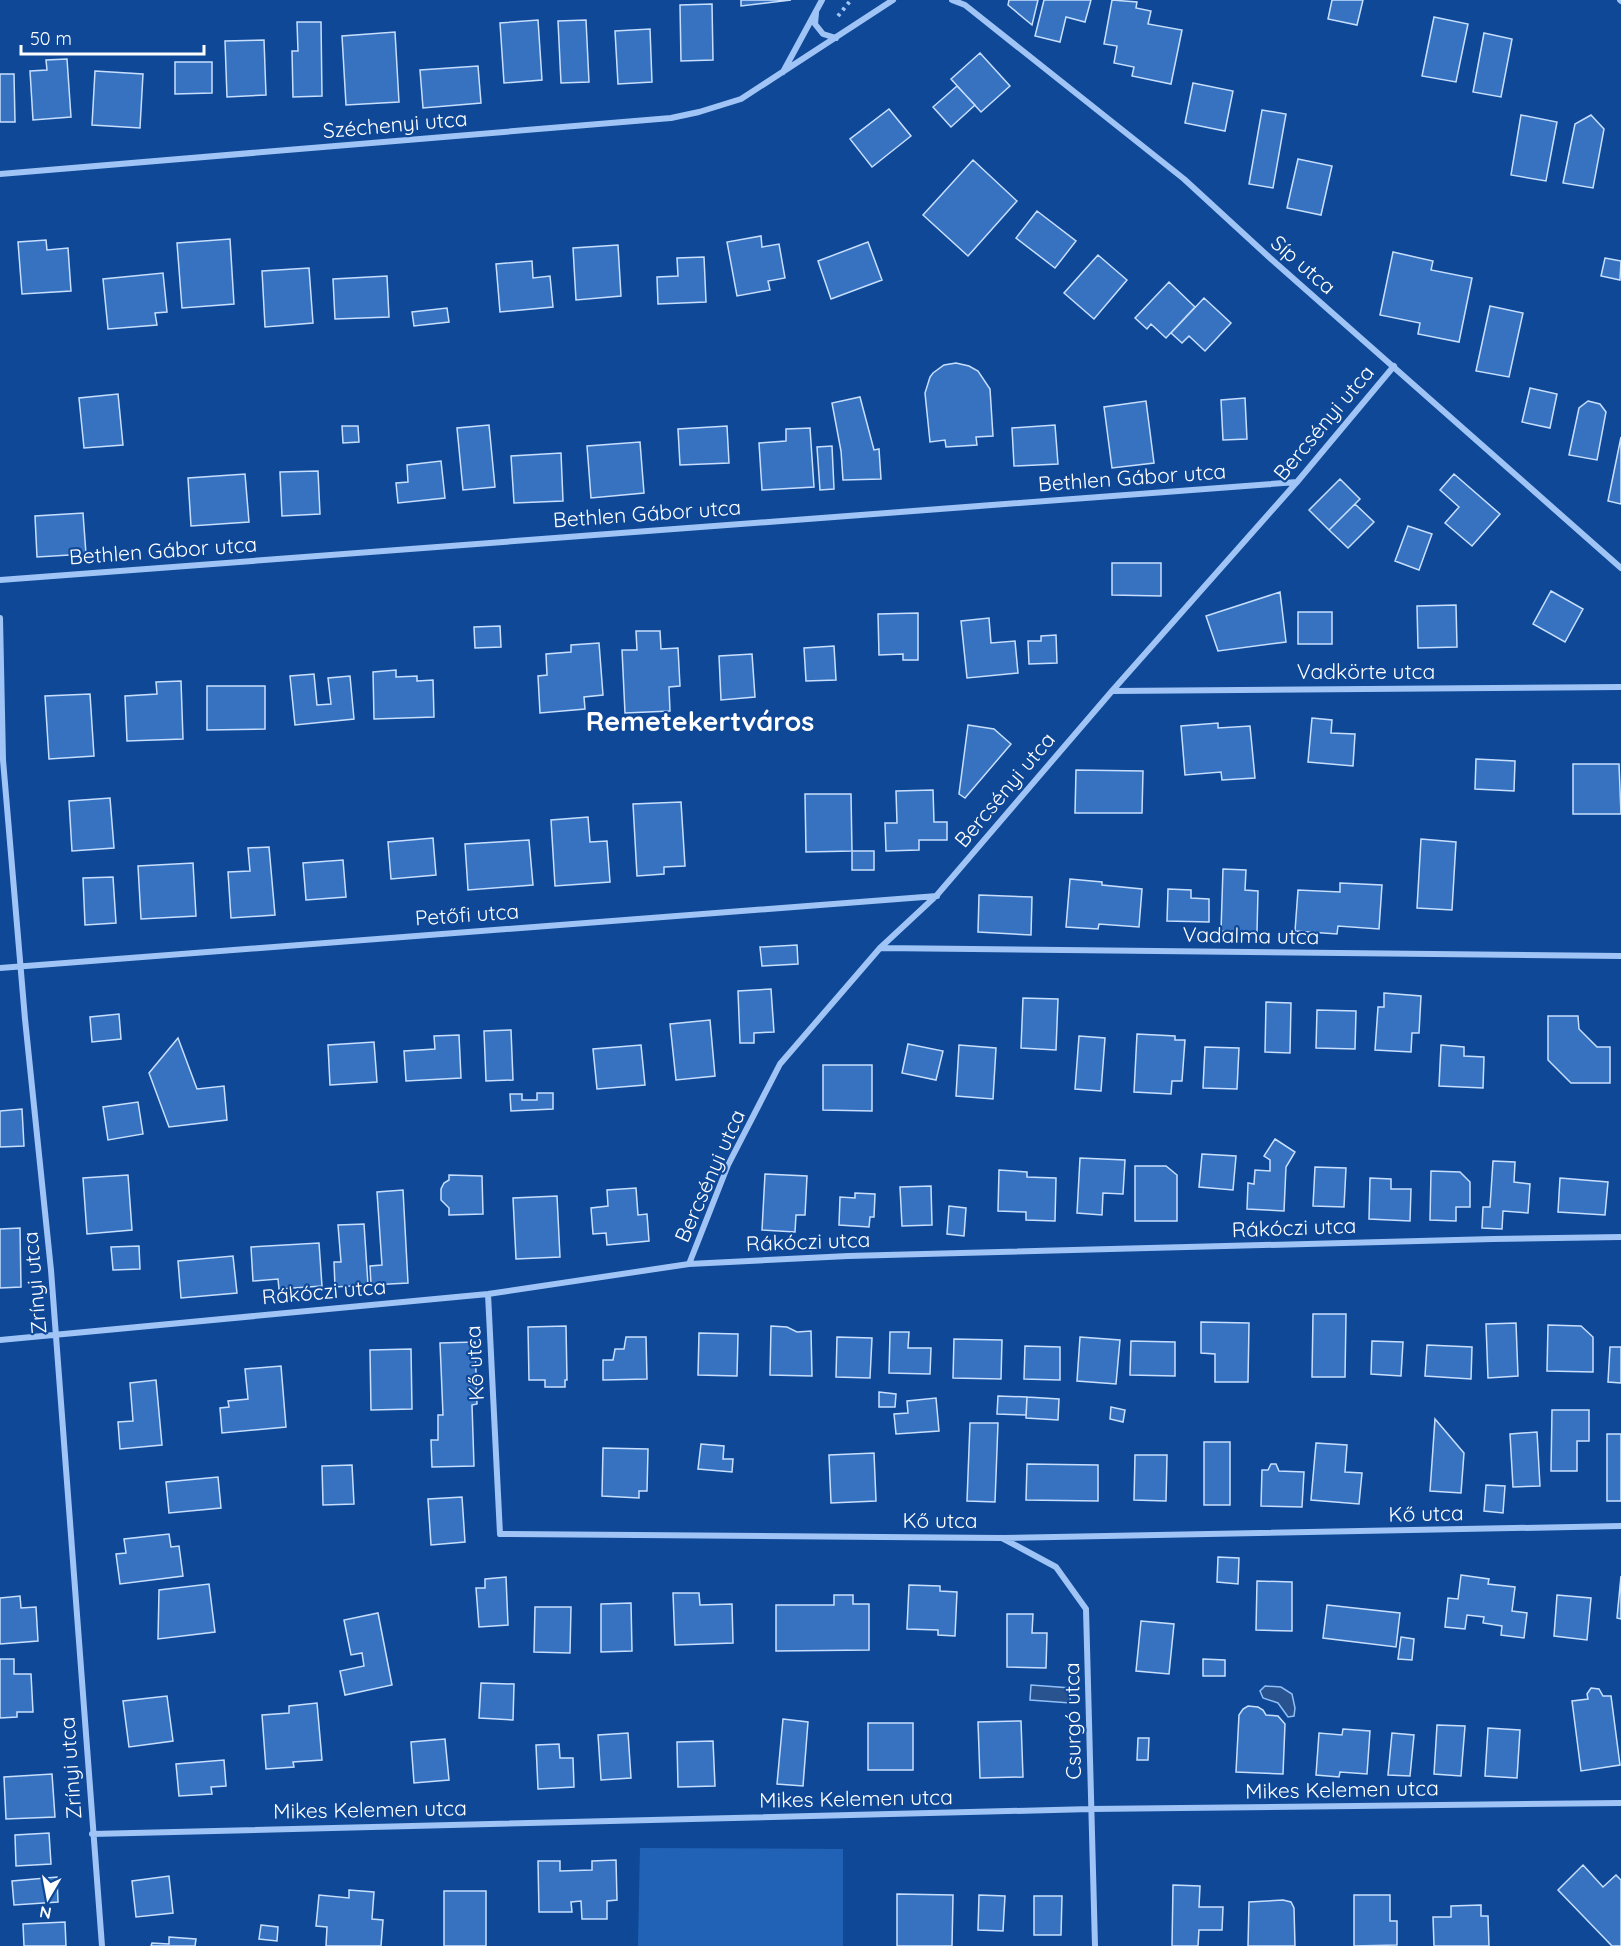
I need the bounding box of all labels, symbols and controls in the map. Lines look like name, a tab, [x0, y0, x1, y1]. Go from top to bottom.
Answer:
scale bar	[21, 18, 204, 56]
text: 50 m	[30, 27, 72, 50]
street label: Széchenyi utca	[322, 105, 468, 143]
street label: Síp utca	[1266, 229, 1341, 299]
street label: Bercsényi utca	[1267, 359, 1379, 485]
street label: Bethlen Gábor utca	[1037, 457, 1227, 497]
street label: Bethlen Gábor utca	[552, 493, 742, 533]
street label: Bethlen Gábor utca	[68, 530, 258, 570]
street label: Vadkörte utca	[1297, 658, 1435, 684]
district label: Remetekertváros	[586, 704, 814, 738]
street label: Bercsényi utca	[948, 726, 1060, 852]
street label: Petőfi utca	[414, 897, 520, 931]
street label: Vadalma utca	[1182, 921, 1320, 949]
street label: Bercsényi utca	[668, 1105, 750, 1246]
street label: Rákóczi utca	[1231, 1212, 1357, 1242]
street label: Rákóczi utca	[745, 1226, 871, 1256]
street label: Zrínyi utca	[17, 1231, 51, 1335]
street label: Rákóczi utca	[261, 1273, 387, 1309]
street label: Kő utca	[459, 1325, 489, 1401]
street label: Kő utca	[1388, 1499, 1464, 1527]
street label: Kő utca	[902, 1507, 978, 1533]
street label: Csurgó utca	[1058, 1662, 1086, 1780]
street label: Zrínyi utca	[53, 1716, 87, 1820]
street label: Mikes Kelemen utca	[1245, 1774, 1439, 1804]
street label: Mikes Kelemen utca	[759, 1783, 953, 1813]
street label: Mikes Kelemen utca	[273, 1794, 467, 1824]
north arrow	[18, 1868, 78, 1928]
text: N	[38, 1902, 53, 1924]

